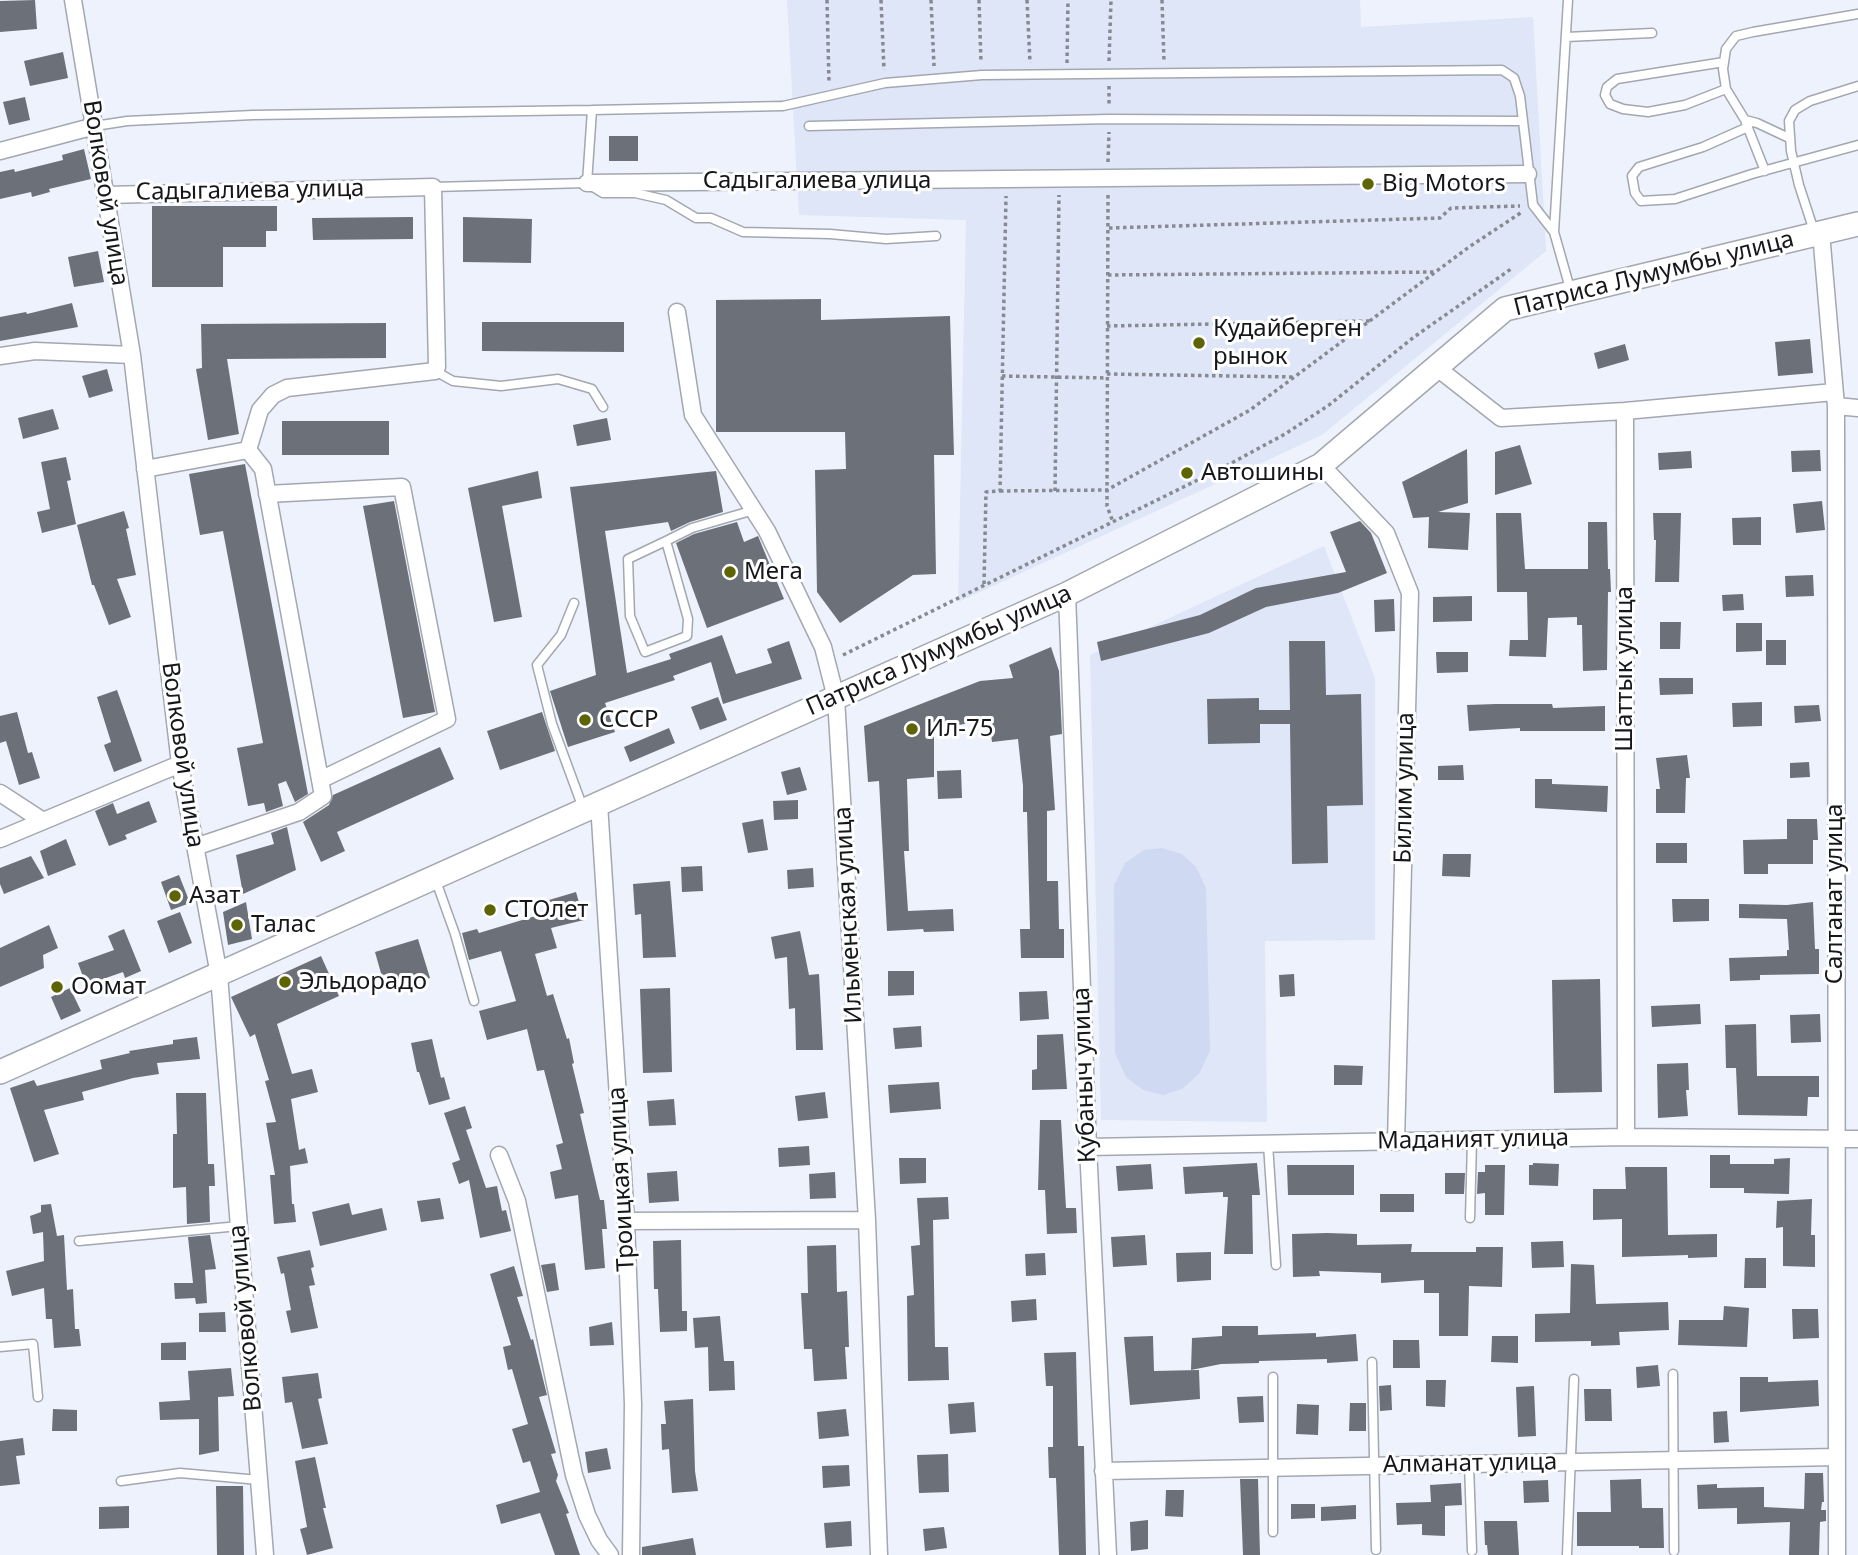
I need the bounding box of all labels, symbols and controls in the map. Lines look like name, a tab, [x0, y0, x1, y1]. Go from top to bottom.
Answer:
street label: Волковой улица	[76, 98, 134, 288]
street label: Садыгалиева улица	[703, 167, 931, 195]
place label: Big Motors	[1382, 170, 1506, 198]
street label: Садыгалиева улица	[135, 175, 365, 207]
marker: Big Motors	[1360, 176, 1376, 192]
street label: Патриса Лумумбы улица	[1511, 225, 1797, 323]
place label: Кудайберген рынок	[1213, 315, 1362, 371]
marker: Кудайберген рынок	[1191, 335, 1207, 351]
place label: Автошины	[1201, 459, 1324, 487]
marker: Автошины	[1179, 465, 1195, 481]
place label: Мега	[744, 558, 803, 586]
marker: Мега	[722, 564, 738, 580]
street label: Патриса Лумумбы улица	[802, 579, 1076, 723]
street label: Шаттык улица	[1611, 586, 1639, 752]
street label: Волковой улица	[155, 660, 209, 850]
place label: СССР	[599, 706, 659, 734]
marker: СССР	[577, 712, 593, 728]
street label: Билим улица	[1389, 712, 1421, 864]
place label: Ил-75	[926, 715, 993, 743]
marker: Ил-75	[904, 721, 920, 737]
street label: Салтанат улица	[1821, 804, 1849, 984]
street label: Ильменская улица	[829, 806, 869, 1024]
place label: Азат	[189, 882, 240, 910]
marker: Азат	[167, 888, 183, 904]
place label: СТОлет	[504, 896, 588, 924]
marker: СТОлет	[482, 902, 498, 918]
place label: Талас	[251, 911, 316, 939]
marker: Талас	[229, 917, 245, 933]
place label: Эльдорадо	[299, 968, 427, 996]
place label: Оомат	[71, 973, 146, 1001]
marker: Эльдорадо	[277, 974, 293, 990]
marker: Оомат	[49, 979, 65, 995]
street label: Кубаныч улица	[1068, 987, 1102, 1163]
street label: Троицкая улица	[603, 1086, 641, 1272]
street label: Маданият улица	[1377, 1124, 1569, 1156]
street label: Волковой улица	[223, 1223, 269, 1413]
street label: Алманат улица	[1383, 1448, 1557, 1480]

